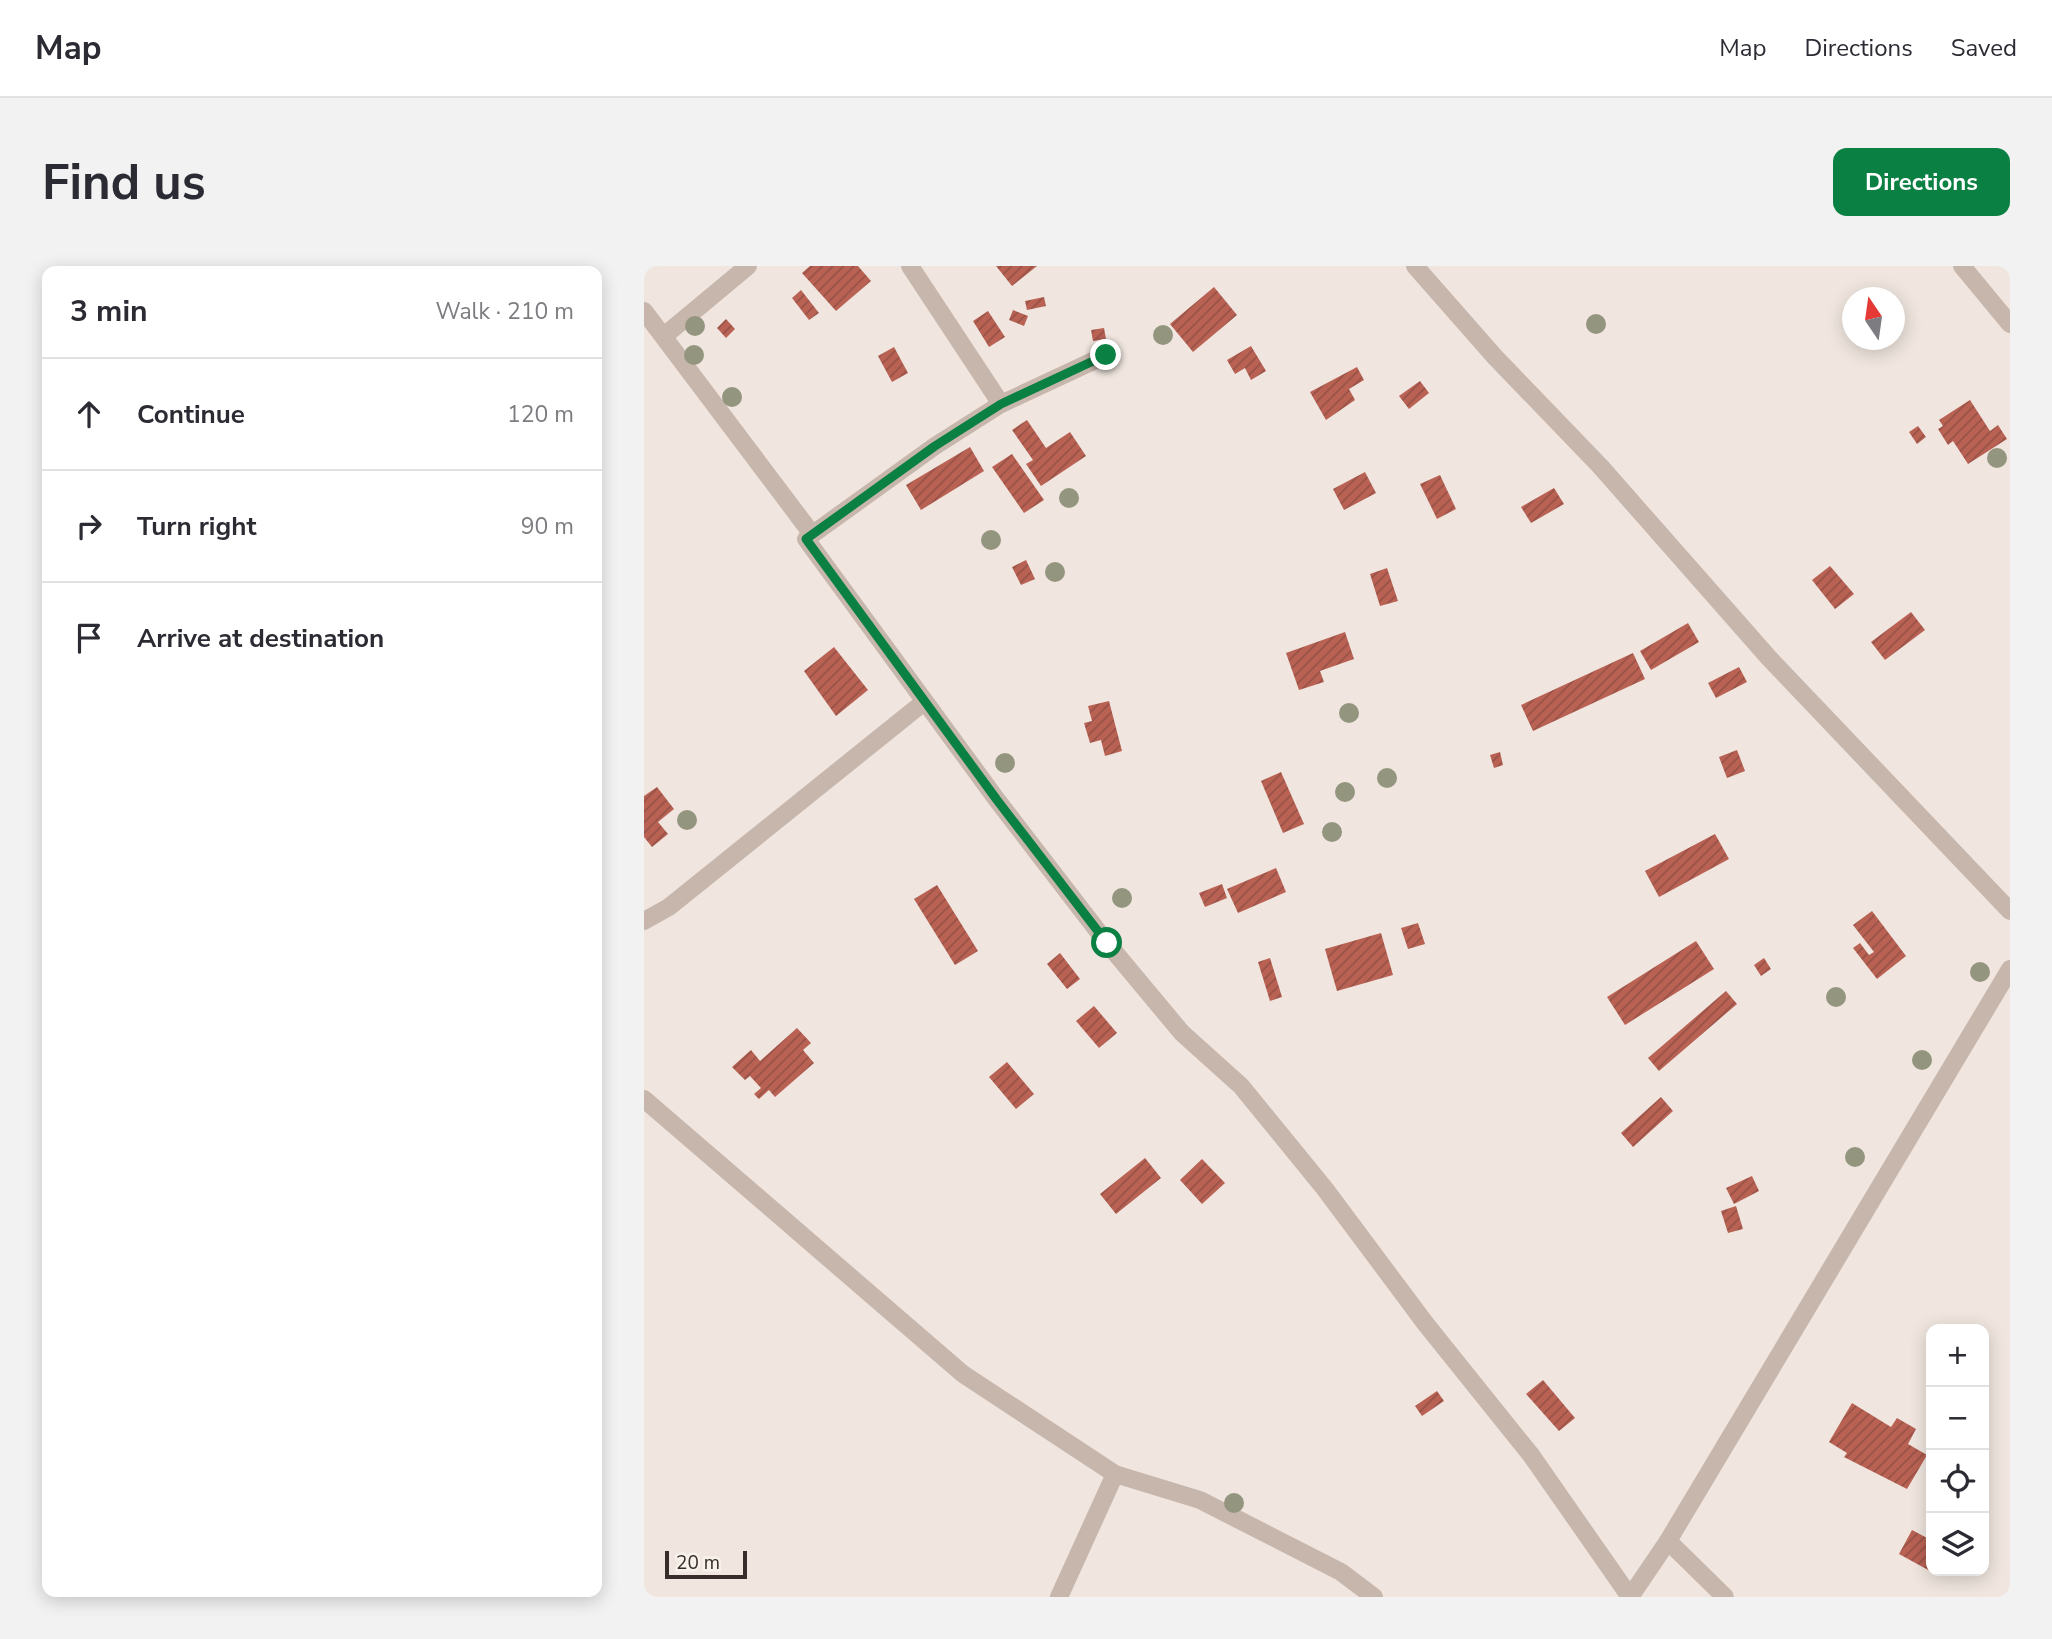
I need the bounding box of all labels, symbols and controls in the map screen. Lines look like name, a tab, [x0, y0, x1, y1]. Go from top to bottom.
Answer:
text: Map	[35, 26, 102, 71]
text: Map	[1719, 32, 1766, 64]
text: Directions	[1804, 32, 1913, 64]
text: Saved	[1951, 32, 2017, 64]
button: Directions	[1833, 148, 2010, 216]
text: Find us	[42, 149, 206, 216]
north arrow	[1842, 287, 1905, 350]
text: 3 min	[70, 291, 148, 332]
text: Walk · 210 m	[435, 296, 574, 327]
route end	[1090, 339, 1121, 370]
icon: ahead	[70, 395, 108, 433]
text: Continue	[137, 397, 245, 432]
text: 120 m	[507, 399, 574, 430]
icon: right	[70, 507, 108, 545]
text: Turn right	[137, 509, 256, 544]
text: 90 m	[521, 511, 574, 542]
icon: arrive	[70, 619, 108, 657]
text: Arrive at destination	[137, 621, 384, 656]
route start	[1091, 927, 1122, 958]
map controls	[1926, 1324, 1989, 1576]
button: +	[1926, 1324, 1989, 1387]
button: −	[1926, 1387, 1989, 1450]
button: locate	[1926, 1450, 1989, 1513]
button: layers	[1926, 1513, 1989, 1576]
scale bar	[665, 1548, 747, 1580]
text: 20 m	[676, 1550, 720, 1576]

